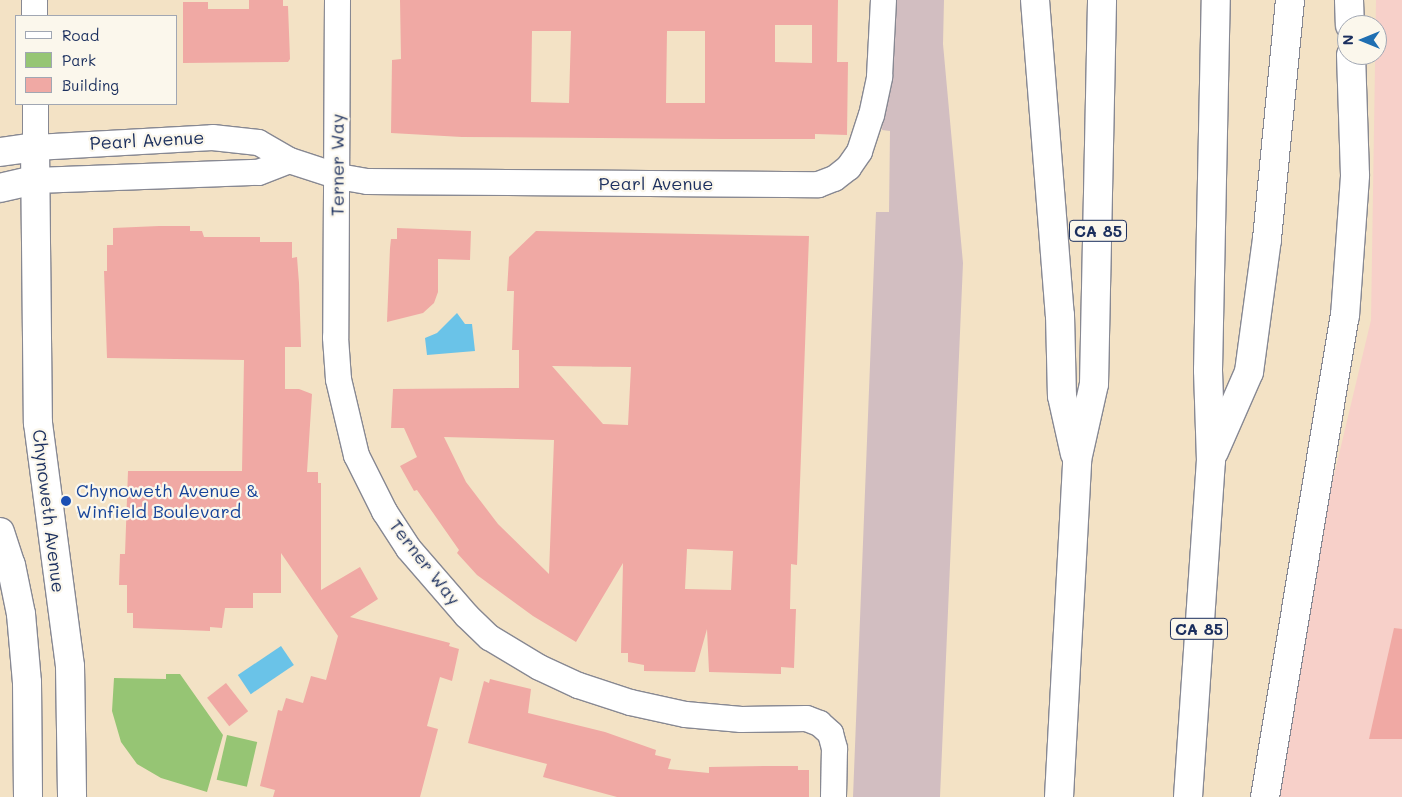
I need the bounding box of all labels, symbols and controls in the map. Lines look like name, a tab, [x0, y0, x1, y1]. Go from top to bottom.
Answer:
legend	[15, 15, 178, 105]
north arrow	[1337, 15, 1387, 65]
text: Road	[62, 25, 99, 45]
text: N	[1338, 35, 1357, 45]
text: Park	[62, 50, 96, 70]
text: Building	[62, 75, 119, 95]
street label: Terner Way	[326, 114, 348, 216]
street label: Pearl Avenue	[89, 126, 205, 154]
street label: Pearl Avenue	[599, 172, 713, 194]
road number: CA 85	[1068, 218, 1128, 245]
street label: Chynoweth Avenue	[28, 428, 70, 594]
place label: Chynoweth Avenue & Winfield Boulevard	[76, 480, 259, 522]
marker: Chynoweth Avenue & Winfield Boulevard	[60, 495, 72, 507]
street label: Terner Way	[385, 515, 465, 609]
road number: CA 85	[1169, 616, 1229, 642]

